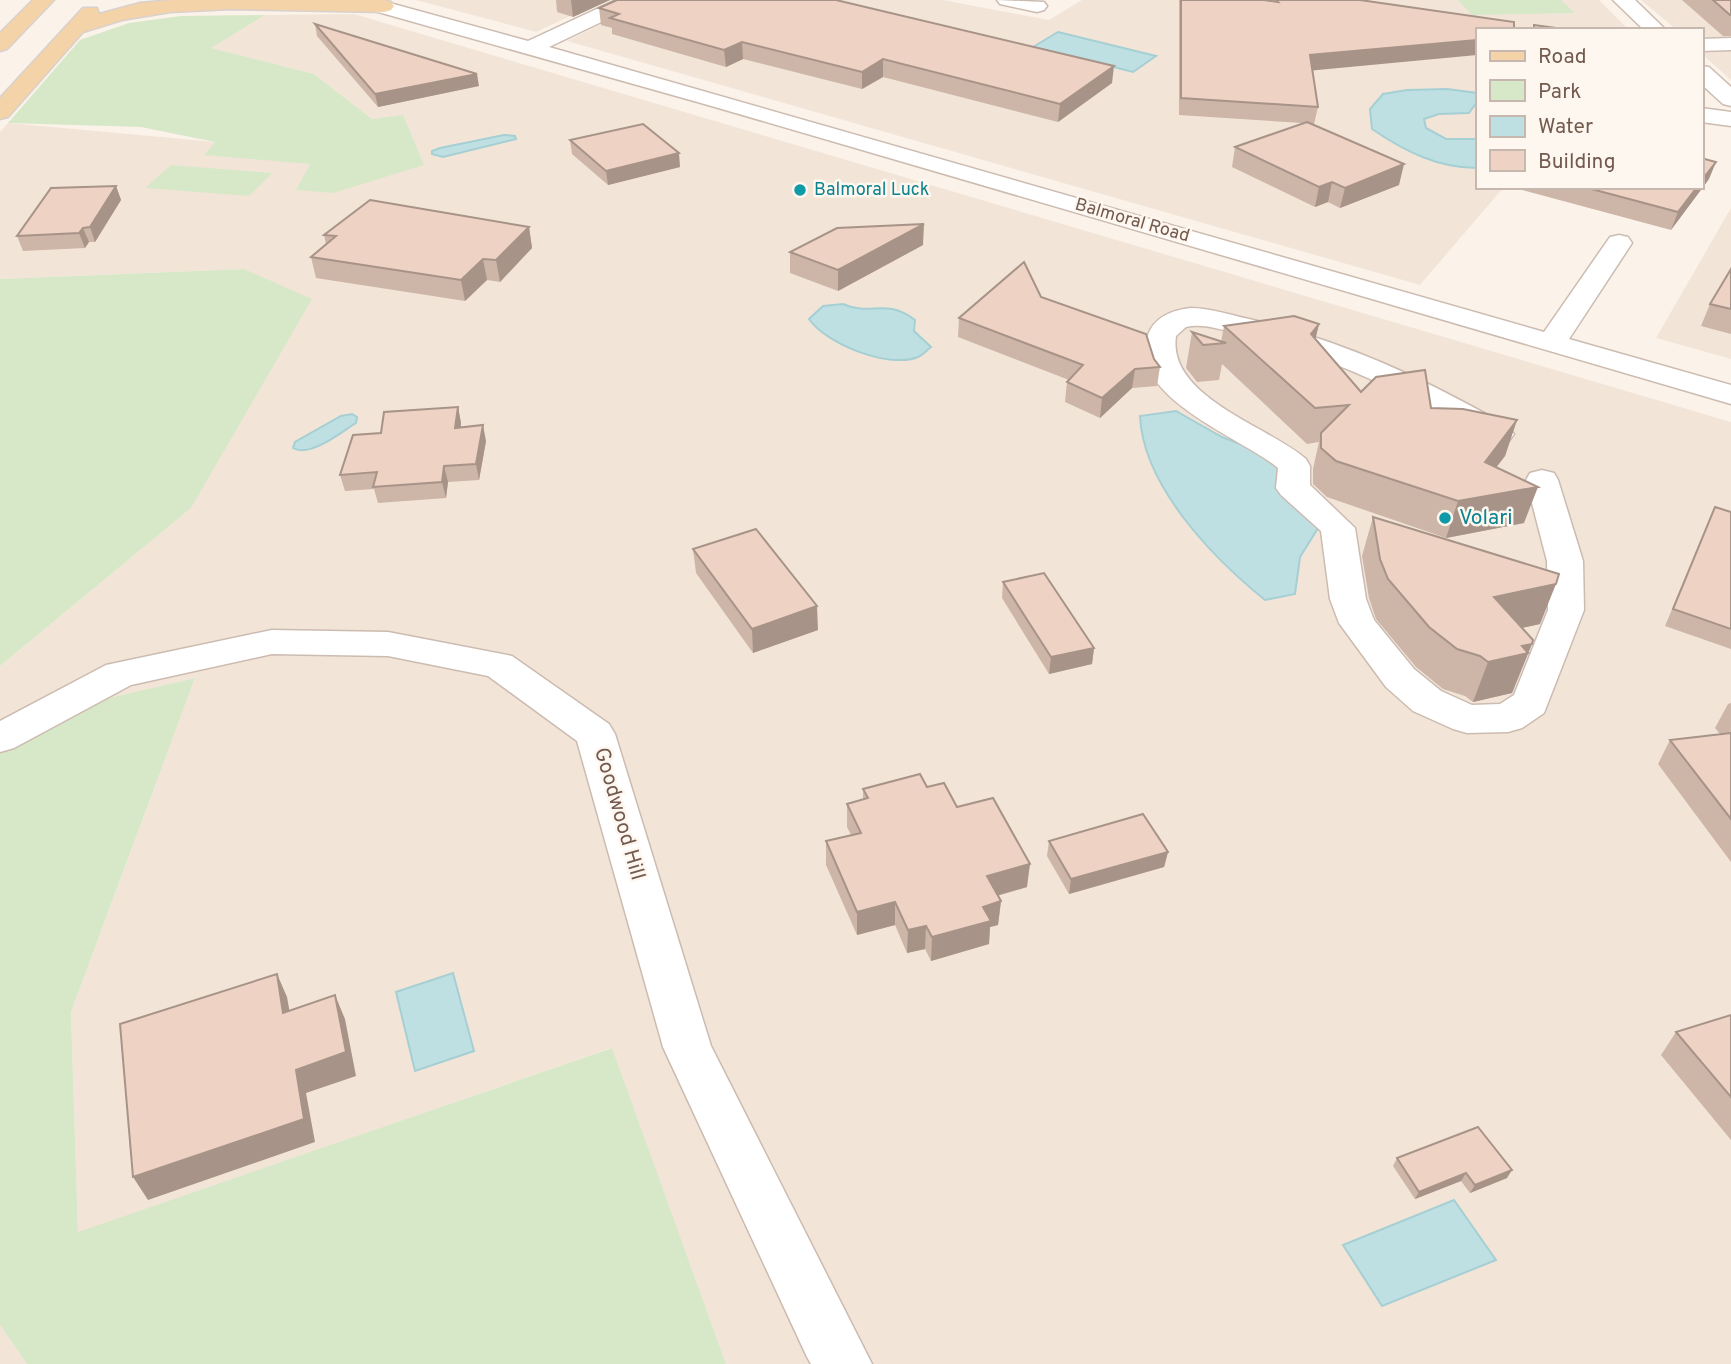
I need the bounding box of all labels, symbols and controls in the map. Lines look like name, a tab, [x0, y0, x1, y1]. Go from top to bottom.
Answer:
legend	[1476, 28, 1703, 189]
text: Road	[1538, 44, 1587, 71]
text: Park	[1538, 79, 1581, 106]
text: Water	[1538, 114, 1593, 141]
text: Building	[1538, 149, 1616, 176]
place label: Balmoral Luck	[814, 179, 929, 202]
marker: Balmoral Luck	[792, 182, 808, 198]
street label: Balmoral Road	[1072, 194, 1192, 248]
place label: Volari	[1459, 505, 1513, 532]
marker: Volari	[1437, 510, 1453, 526]
street label: Goodwood Hill	[587, 744, 651, 884]

